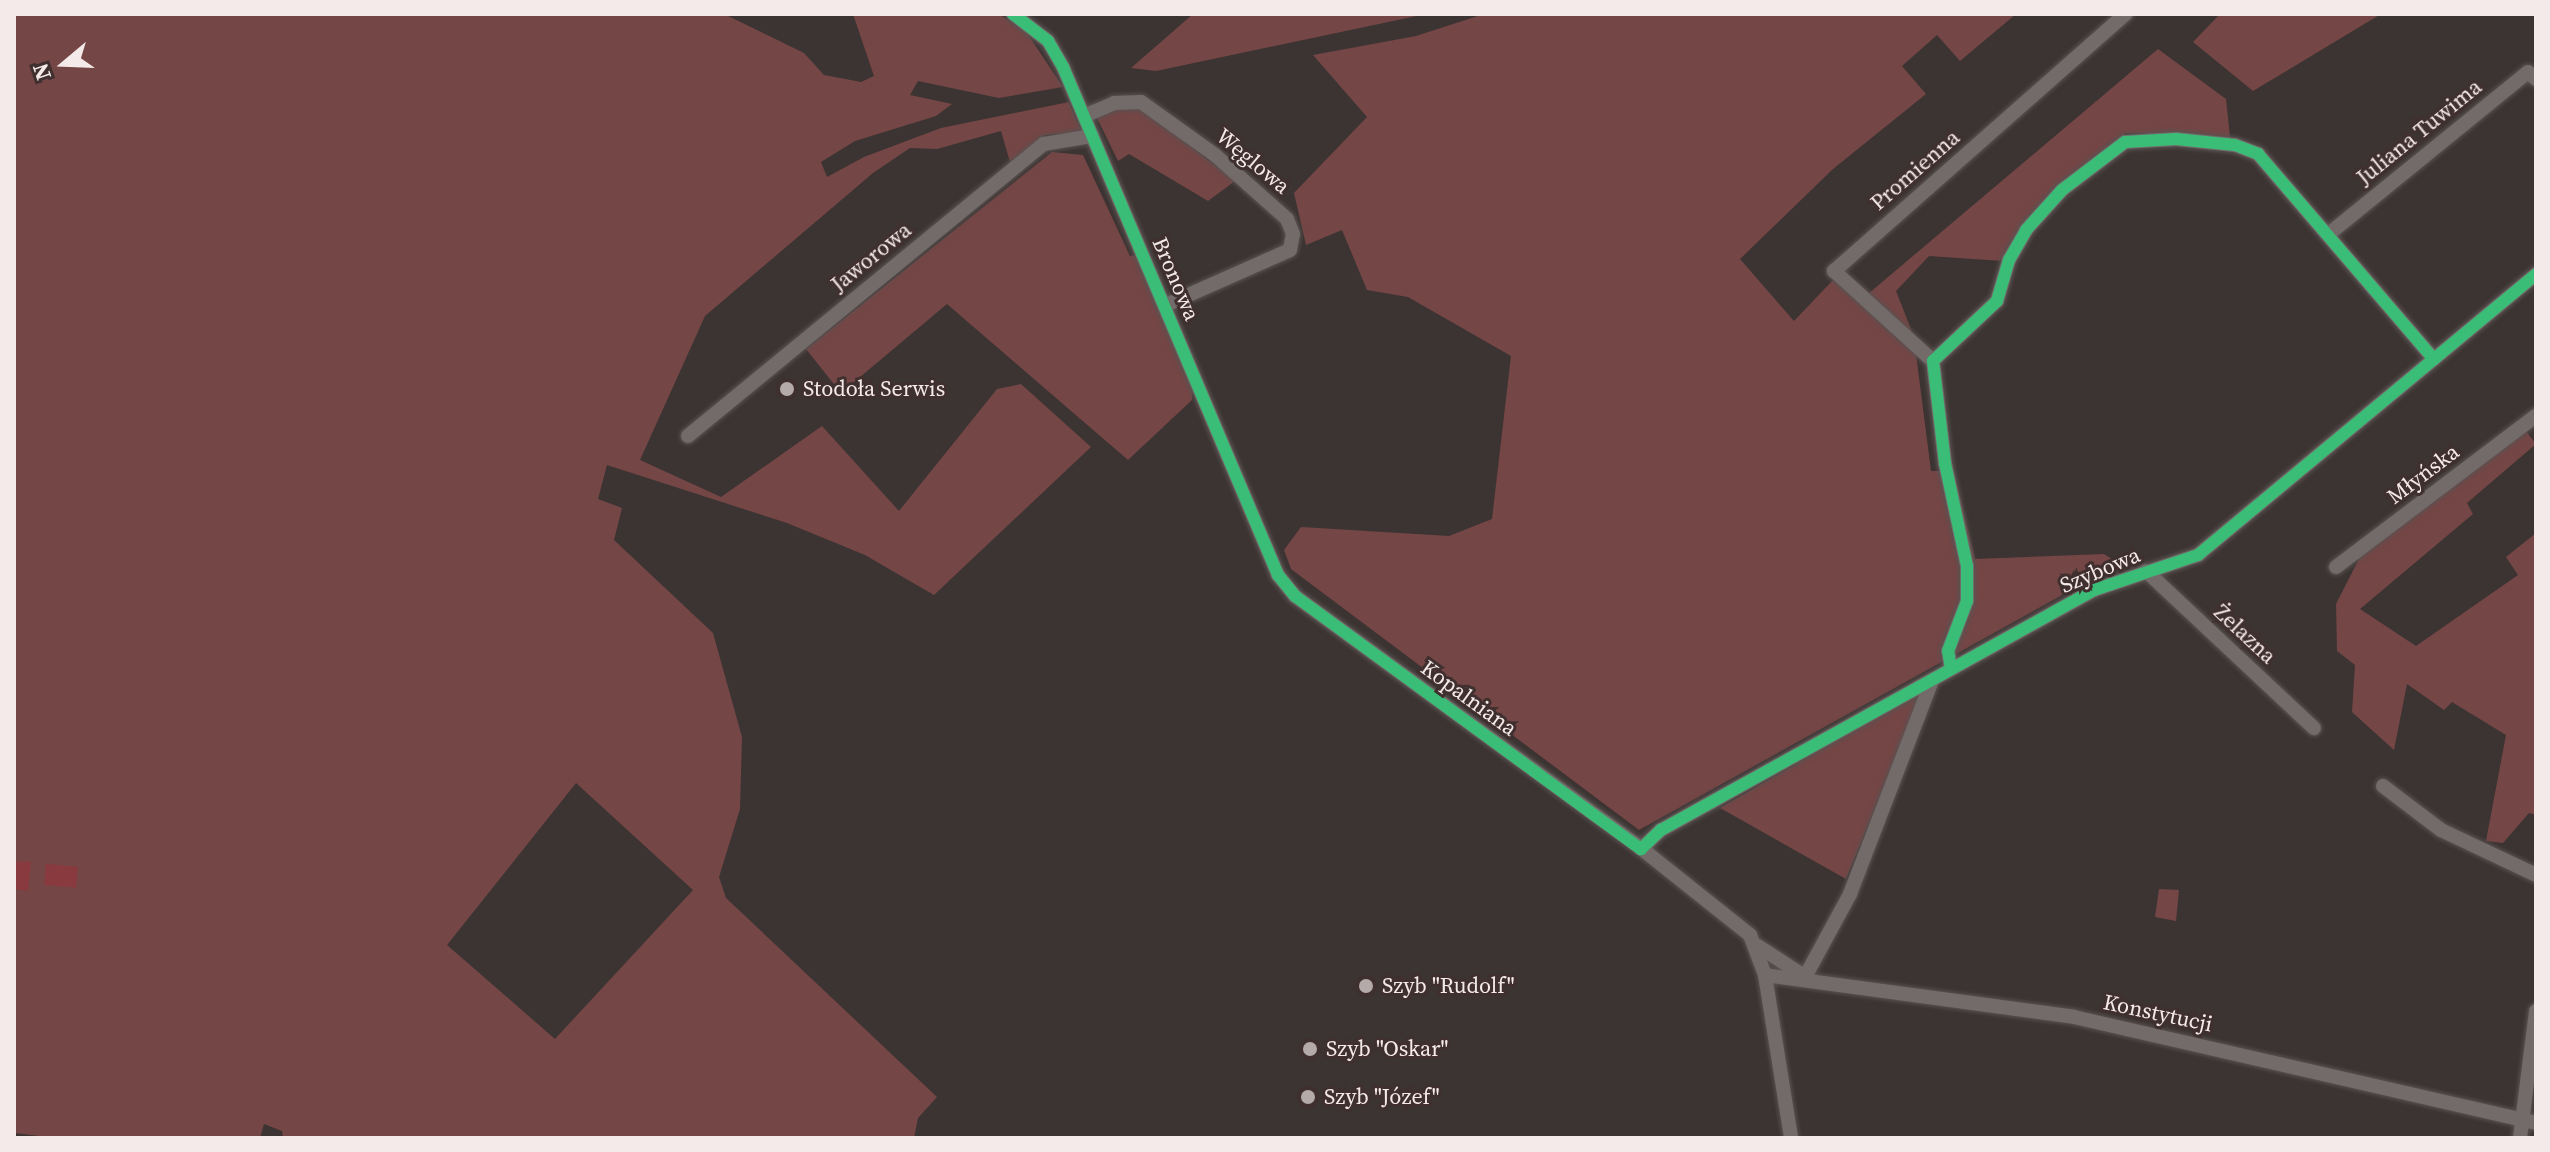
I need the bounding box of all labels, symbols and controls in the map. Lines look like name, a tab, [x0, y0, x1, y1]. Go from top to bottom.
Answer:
north arrow	[24, 24, 104, 104]
text: N	[25, 59, 58, 84]
street label: Juliana Tuwima	[2351, 73, 2487, 191]
street label: Węglowa	[1211, 123, 1295, 199]
street label: Promienna	[1865, 124, 1965, 216]
street label: Jaworowa	[826, 217, 916, 297]
street label: Bronowa	[1147, 233, 1205, 325]
place label: Stodoła Serwis	[803, 376, 945, 402]
marker: Stodoła Serwis	[778, 380, 796, 398]
street label: Młyńska	[2382, 438, 2464, 510]
street label: Szybowa	[2056, 541, 2144, 599]
street label: Żelazna	[2208, 599, 2282, 669]
street label: Kopalniana	[1416, 654, 1522, 742]
place label: Szyb "Rudolf"	[1382, 973, 1515, 999]
marker: Szyb "Rudolf"	[1357, 977, 1375, 995]
street label: Konstytucji	[2101, 989, 2215, 1037]
place label: Szyb "Oskar"	[1326, 1036, 1448, 1062]
marker: Szyb "Oskar"	[1301, 1040, 1319, 1058]
place label: Szyb "Józef"	[1324, 1084, 1440, 1110]
marker: Szyb "Józef"	[1299, 1088, 1317, 1106]

